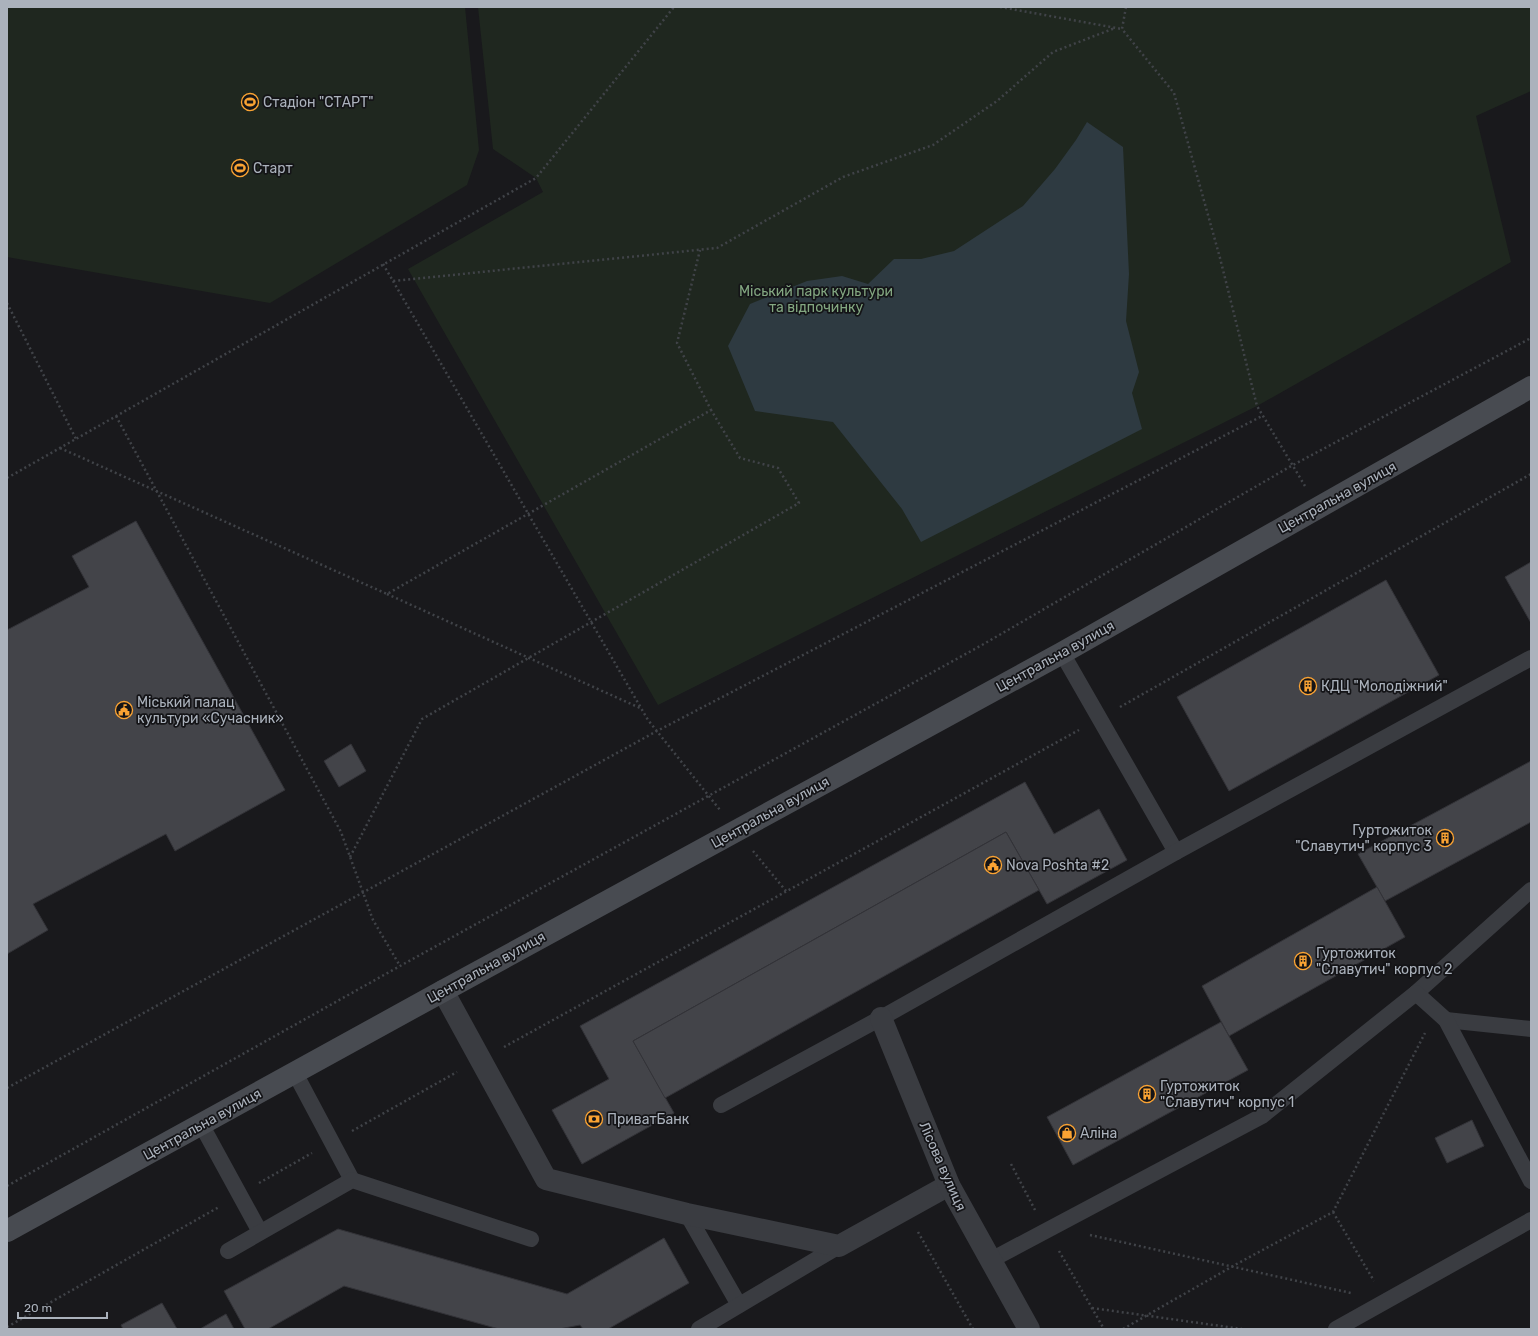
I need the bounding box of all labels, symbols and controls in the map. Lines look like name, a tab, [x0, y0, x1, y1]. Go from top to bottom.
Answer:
sports icon: Стадіон "СТАРТ"	[240, 92, 260, 112]
place label: Стадіон "СТАРТ"	[263, 94, 373, 111]
sports icon: Старт	[230, 158, 250, 178]
place label: Старт	[253, 160, 293, 177]
park label: Міський парк культури та відпочинку	[739, 283, 893, 316]
street label: Центральна вулиця	[1275, 458, 1399, 537]
street label: Центральна вулиця	[993, 617, 1117, 696]
building icon: КДЦ "Молодіжний"	[1298, 676, 1318, 696]
place label: КДЦ "Молодіжний"	[1321, 678, 1448, 695]
place label: Міський палац культури «Сучасник»	[137, 694, 284, 727]
public building icon: Міський палац культури «Сучасник»	[114, 700, 134, 720]
street label: Центральна вулиця	[708, 773, 832, 852]
place label: Гуртожиток "Славутич" корпус 3	[1295, 822, 1432, 855]
building icon: Гуртожиток "Славутич" корпус 3	[1435, 828, 1455, 848]
public building icon: Nova Poshta #2	[983, 855, 1003, 875]
place label: Nova Poshta #2	[1006, 857, 1109, 874]
street label: Центральна вулиця	[424, 928, 548, 1007]
place label: Гуртожиток "Славутич" корпус 2	[1316, 945, 1453, 978]
building icon: Гуртожиток "Славутич" корпус 2	[1293, 951, 1313, 971]
place label: Гуртожиток "Славутич" корпус 1	[1160, 1078, 1294, 1111]
building icon: Гуртожиток "Славутич" корпус 1	[1137, 1084, 1157, 1104]
street label: Центральна вулиця	[140, 1085, 264, 1164]
bank icon: ПриватБанк	[584, 1109, 604, 1129]
place label: ПриватБанк	[607, 1111, 690, 1128]
street label: Лісова вулиця	[915, 1119, 970, 1214]
shop icon: Аліна	[1057, 1123, 1077, 1143]
place label: Аліна	[1080, 1125, 1117, 1142]
scale bar	[18, 1294, 107, 1320]
text: 20 m	[24, 1301, 52, 1315]

